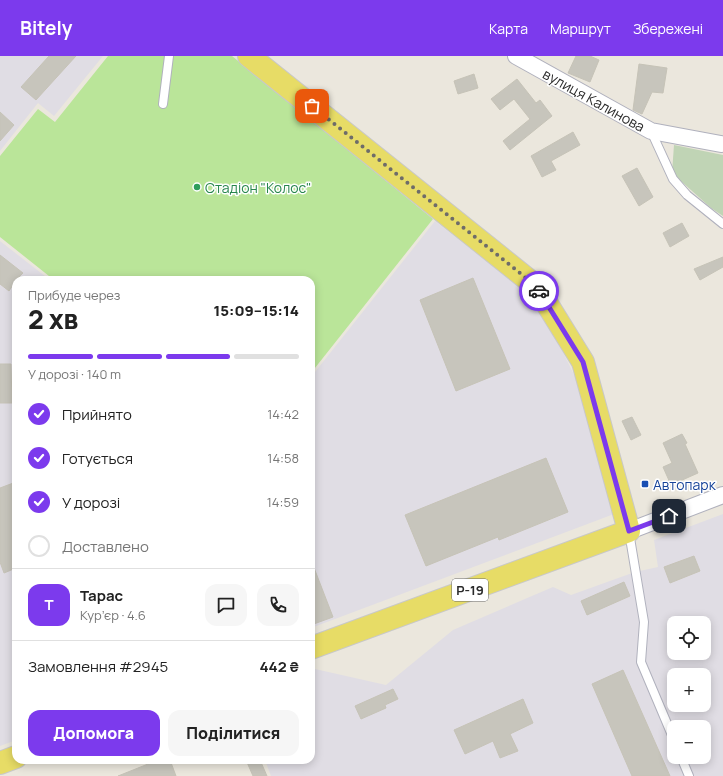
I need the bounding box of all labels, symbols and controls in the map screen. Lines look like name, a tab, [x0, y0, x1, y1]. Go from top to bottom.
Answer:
text: Bitely	[20, 15, 72, 41]
text: Карта	[489, 19, 528, 38]
text: Маршрут	[550, 19, 611, 38]
text: Збережені	[633, 19, 703, 38]
street label: вулиця Калинова	[540, 64, 648, 136]
pin	[295, 89, 329, 123]
icon: bag	[301, 95, 323, 117]
place label: Стадіон "Колос"	[205, 178, 311, 197]
marker: Стадіон "Колос"	[192, 182, 202, 192]
courier	[519, 271, 559, 311]
icon: car	[528, 280, 550, 302]
text: Прибуде через	[28, 286, 120, 304]
text: 15:09–15:14	[213, 300, 299, 321]
text: 2 хв	[28, 301, 78, 337]
text: У дорозі · 140 m	[28, 365, 121, 383]
icon: check	[28, 403, 50, 425]
text: Прийнято	[62, 404, 132, 425]
text: 14:42	[267, 405, 299, 423]
icon: check	[28, 447, 50, 469]
text: Готується	[62, 448, 133, 469]
text: 14:58	[267, 449, 299, 467]
place label: Автопарк	[653, 475, 717, 494]
marker: Автопарк	[640, 479, 650, 489]
icon: check	[28, 491, 50, 513]
text: У дорозі	[62, 492, 120, 513]
text: 14:59	[267, 493, 299, 511]
pin	[652, 499, 686, 533]
icon: home	[658, 505, 680, 527]
text: Доставлено	[62, 536, 149, 557]
road number: Р-19	[452, 579, 488, 601]
button: chat	[205, 584, 247, 626]
button: phone	[257, 584, 299, 626]
text: Тарас	[80, 585, 123, 606]
text: Т	[44, 594, 54, 615]
text: Кур’єр · 4.6	[80, 606, 146, 624]
map controls	[667, 616, 711, 764]
button: locate	[667, 616, 711, 660]
text: Замовлення #2945	[28, 656, 168, 677]
text: 442 ₴	[260, 656, 299, 677]
button: +	[667, 668, 711, 712]
button: Допомога	[28, 710, 160, 756]
button: Поділитися	[168, 710, 299, 756]
button: −	[667, 720, 711, 764]

